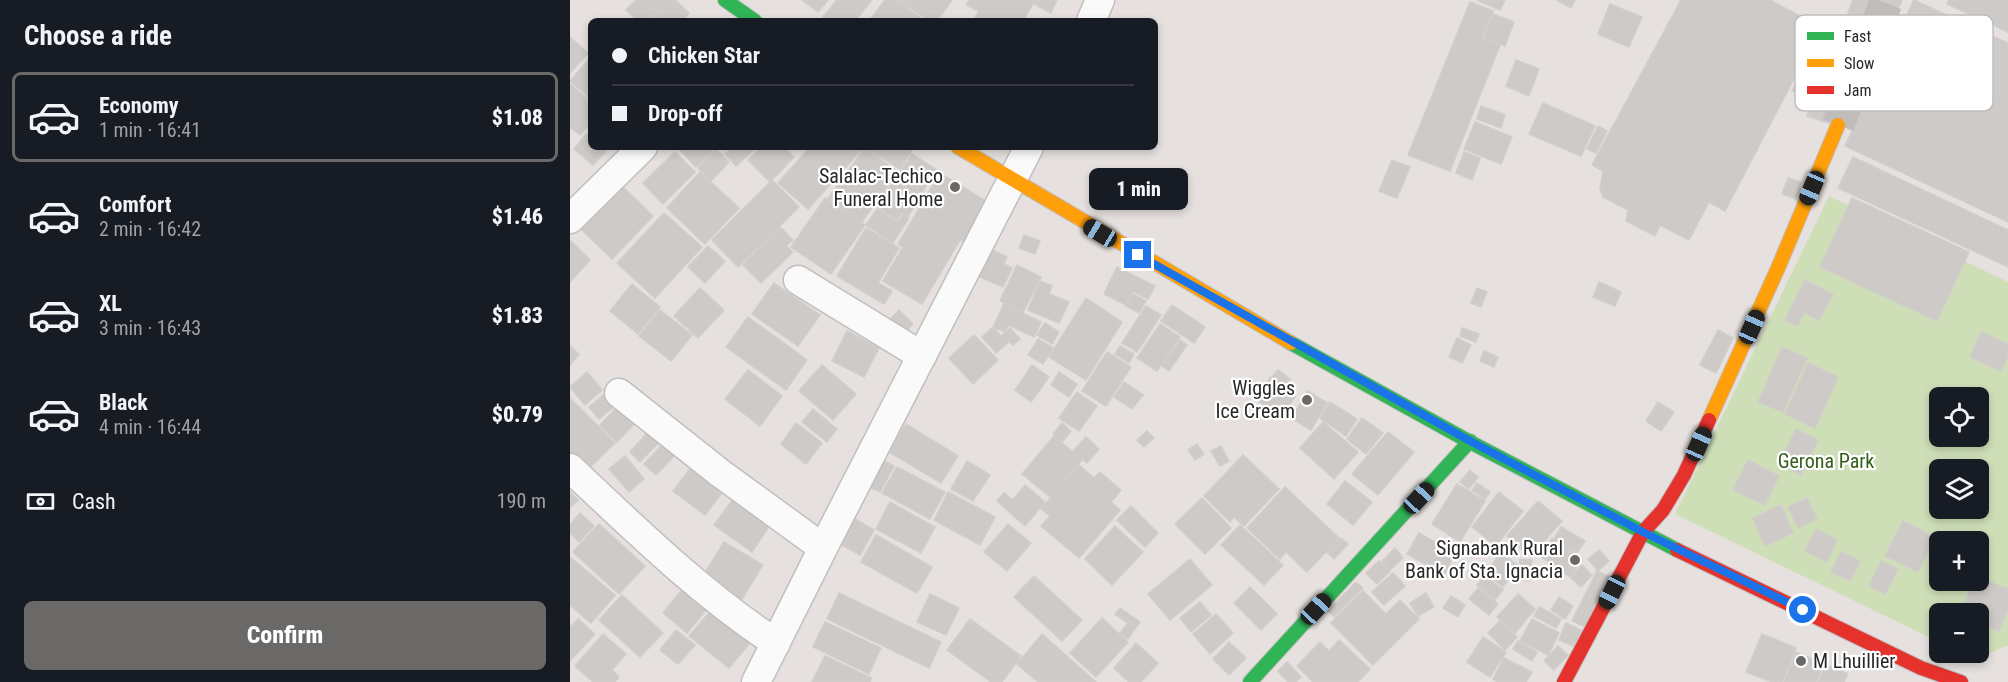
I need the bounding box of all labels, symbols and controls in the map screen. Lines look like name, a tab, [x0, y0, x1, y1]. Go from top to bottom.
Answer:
legend	[1795, 15, 1993, 111]
text: Choose a ride	[24, 20, 172, 52]
text: Fast	[1844, 27, 1871, 46]
text: Chicken Star	[648, 43, 760, 68]
text: Slow	[1844, 54, 1874, 73]
text: Jam	[1844, 81, 1871, 100]
icon: car	[27, 90, 81, 144]
text: Economy	[99, 93, 179, 118]
text: Drop-off	[648, 101, 722, 126]
text: $1.08	[492, 105, 543, 130]
text: 1 min · 16:41	[99, 118, 201, 142]
place label: Salalac-Techico Funeral Home	[819, 164, 943, 211]
callout: 1 min	[1088, 168, 1188, 210]
car	[1797, 168, 1827, 208]
text: 1 min	[1116, 177, 1161, 201]
marker: Salalac-Techico Funeral Home	[948, 180, 962, 194]
icon: car	[27, 189, 81, 243]
text: Comfort	[99, 192, 172, 217]
text: $1.46	[492, 204, 543, 229]
car	[1080, 216, 1120, 250]
text: 2 min · 16:42	[99, 217, 201, 241]
route end	[1124, 241, 1151, 268]
icon: car	[27, 288, 81, 342]
text: XL	[99, 291, 122, 316]
text: $1.83	[492, 303, 543, 328]
car	[1736, 307, 1768, 347]
text: 3 min · 16:43	[99, 316, 201, 340]
place label: Wiggles Ice Cream	[1216, 376, 1295, 423]
icon: car	[27, 387, 81, 441]
map controls	[1929, 387, 1989, 663]
button: locate	[1929, 387, 1989, 447]
text: Black	[99, 390, 148, 415]
marker: Wiggles Ice Cream	[1300, 393, 1314, 407]
text: $0.79	[492, 402, 543, 427]
text: 4 min · 16:44	[99, 415, 201, 439]
car	[1683, 424, 1715, 464]
park label: Gerona Park	[1778, 449, 1874, 473]
button: layers	[1929, 459, 1989, 519]
car	[1400, 479, 1438, 517]
icon: cash	[24, 485, 57, 518]
text: Cash	[72, 489, 116, 514]
text: 190 m	[497, 489, 546, 513]
button: +	[1929, 531, 1989, 591]
place label: Signabank Rural Bank of Sta. Ignacia	[1405, 536, 1563, 583]
marker: Signabank Rural Bank of Sta. Ignacia	[1568, 553, 1582, 567]
car	[1596, 572, 1628, 612]
car	[1297, 590, 1335, 628]
route start	[1789, 596, 1816, 623]
button: Confirm	[24, 601, 546, 670]
button: −	[1929, 603, 1989, 663]
place label: M Lhuillier	[1813, 649, 1895, 673]
marker: M Lhuillier	[1794, 654, 1808, 668]

